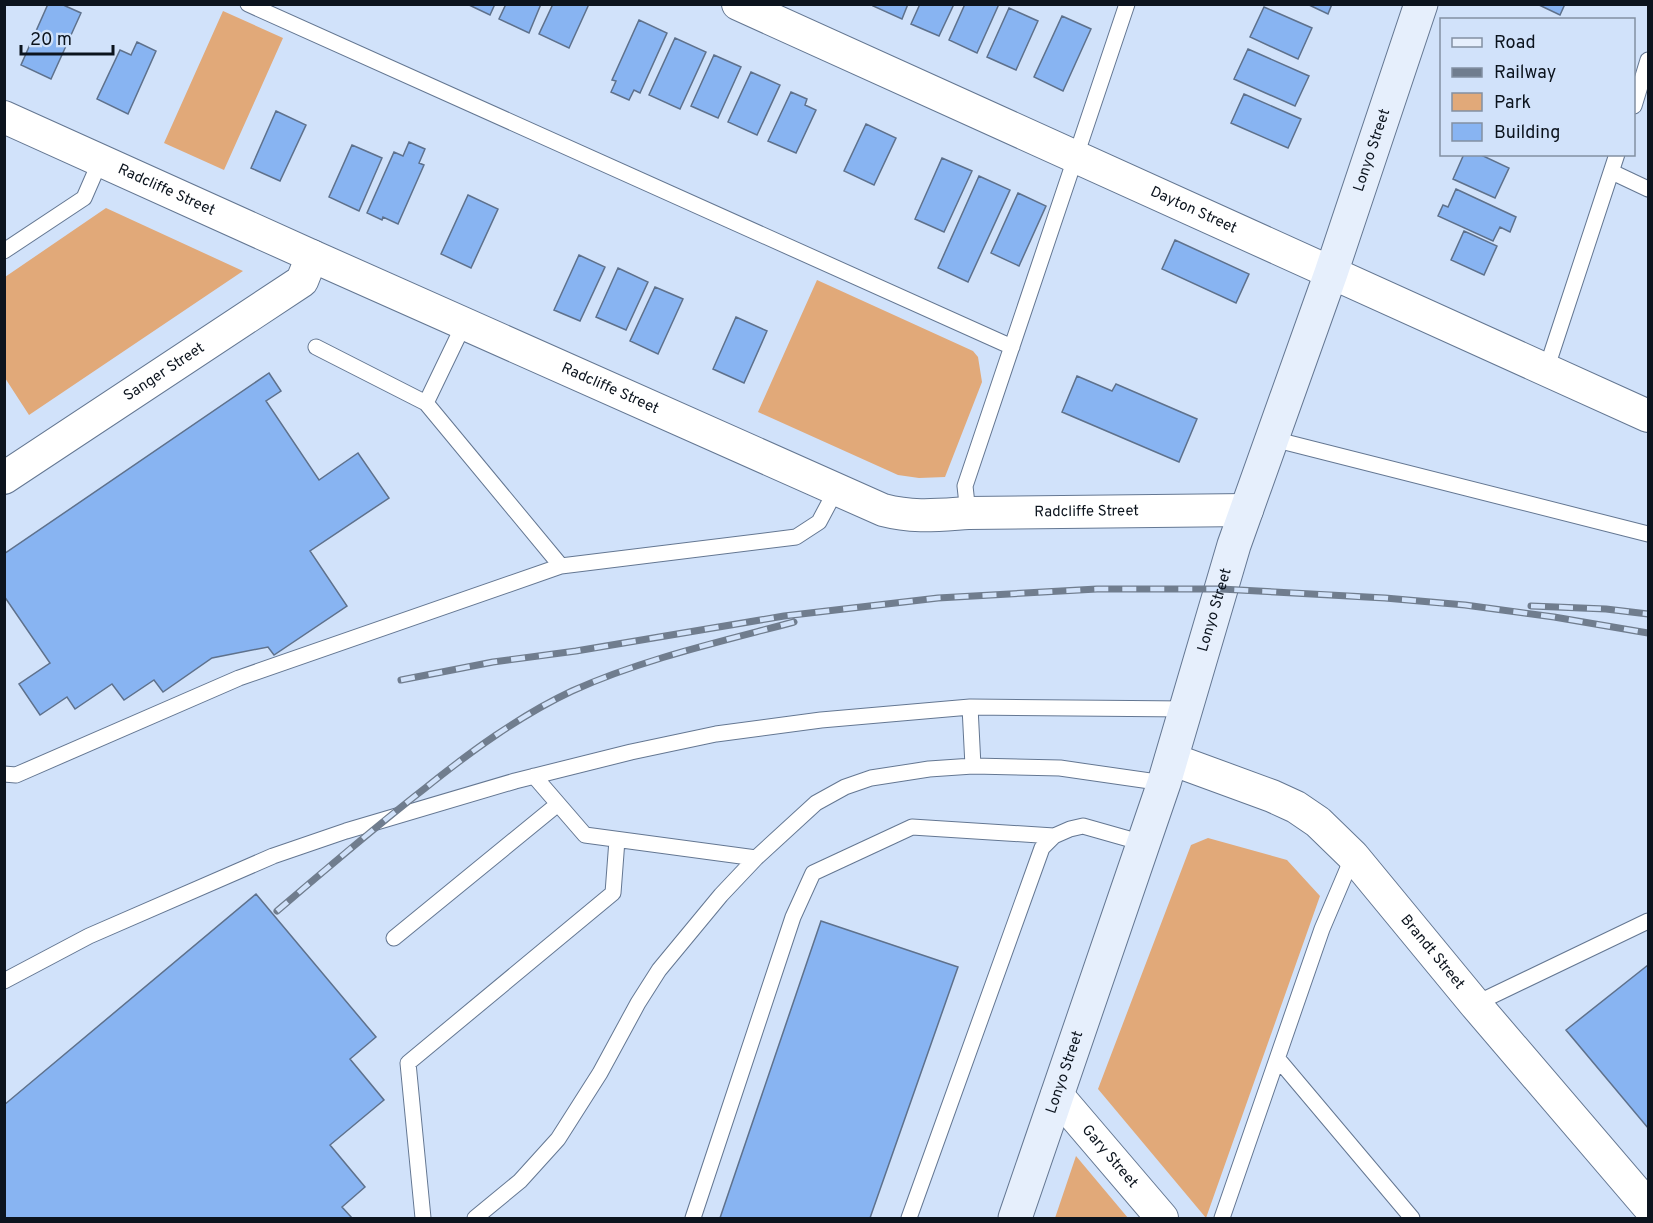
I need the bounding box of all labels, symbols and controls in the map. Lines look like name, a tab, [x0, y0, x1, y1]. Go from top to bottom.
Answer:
scale bar	[21, 18, 112, 56]
legend	[1440, 18, 1635, 156]
text: 20 m	[30, 29, 72, 52]
text: Road	[1494, 32, 1536, 55]
text: Railway	[1494, 62, 1556, 85]
text: Park	[1494, 92, 1531, 115]
street label: Lonyo Street	[1349, 106, 1395, 194]
text: Building	[1494, 122, 1560, 145]
street label: Radcliffe Street	[115, 160, 218, 220]
street label: Dayton Street	[1147, 182, 1240, 238]
street label: Sanger Street	[120, 339, 208, 406]
street label: Radcliffe Street	[558, 359, 662, 418]
street label: Radcliffe Street	[1034, 502, 1139, 522]
street label: Lonyo Street	[1194, 566, 1236, 654]
street label: Brandt Street	[1396, 911, 1469, 993]
street label: Lonyo Street	[1042, 1028, 1088, 1116]
street label: Gary Street	[1077, 1121, 1142, 1192]

